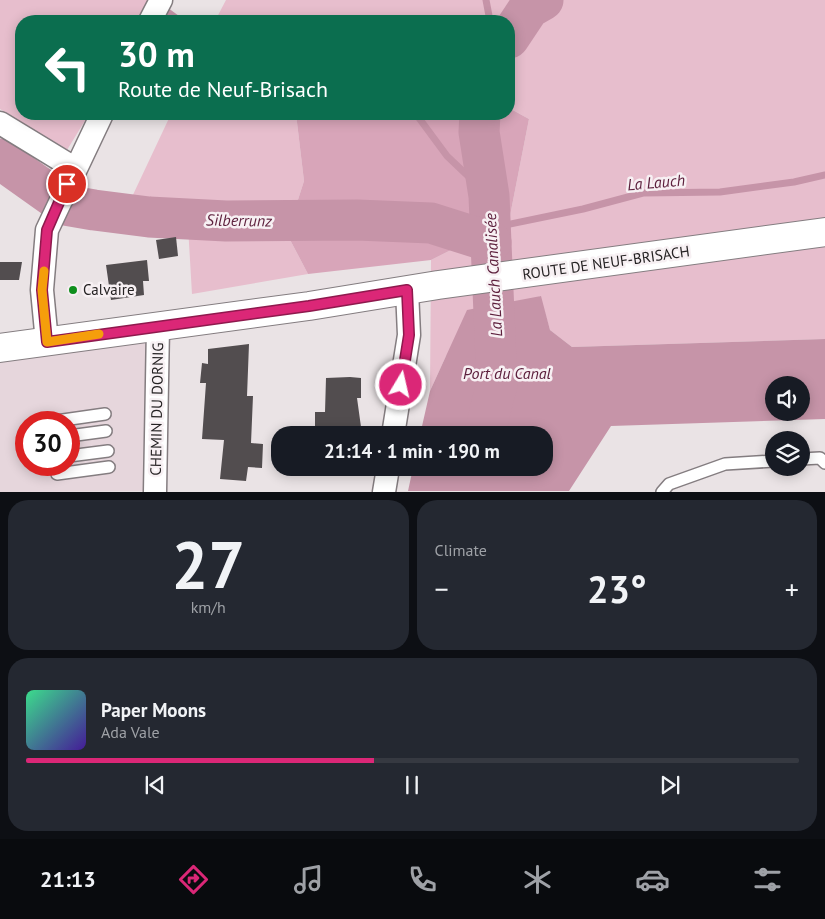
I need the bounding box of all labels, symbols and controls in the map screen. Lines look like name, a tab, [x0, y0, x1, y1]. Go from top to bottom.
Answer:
text: 30 m	[118, 31, 195, 77]
icon: left	[35, 35, 100, 100]
text: Route de Neuf-Brisach	[118, 75, 328, 103]
pin	[46, 163, 88, 205]
icon: arrive	[53, 170, 81, 198]
water label: La Lauch	[626, 170, 686, 194]
water label: Silberrunz	[206, 209, 273, 231]
water label: La Lauch Canalisée	[480, 212, 506, 337]
street label: ROUTE DE NEUF-BRISACH	[521, 241, 691, 284]
place label: Calvaire	[83, 280, 135, 299]
marker: Calvaire	[67, 284, 79, 296]
street label: CHEMIN DU DORNIG	[146, 342, 167, 476]
position arrow	[374, 358, 426, 410]
water label: Port du Canal	[463, 363, 552, 383]
map controls	[765, 376, 810, 476]
button: sound	[765, 376, 810, 421]
speed limit sign: 30	[15, 411, 80, 476]
button: layers	[765, 431, 810, 476]
text: 21:14 · 1 min · 190 m	[324, 439, 500, 463]
text: 27	[171, 522, 245, 606]
text: Climate	[435, 540, 487, 560]
text: 23°	[587, 564, 647, 613]
text: −	[435, 570, 449, 607]
text: +	[785, 570, 799, 607]
text: km/h	[191, 597, 226, 617]
text: Paper Moons	[101, 698, 206, 722]
text: Ada Vale	[101, 722, 160, 742]
icon: previous	[141, 771, 169, 799]
icon: pause	[398, 771, 426, 799]
icon: next	[656, 771, 684, 799]
icon: directions	[176, 862, 211, 897]
icon: music	[291, 862, 326, 897]
icon: phone	[405, 862, 440, 897]
icon: climate	[520, 862, 555, 897]
icon: car	[635, 862, 670, 897]
icon: filters	[750, 862, 785, 897]
text: 21:13	[40, 865, 96, 893]

